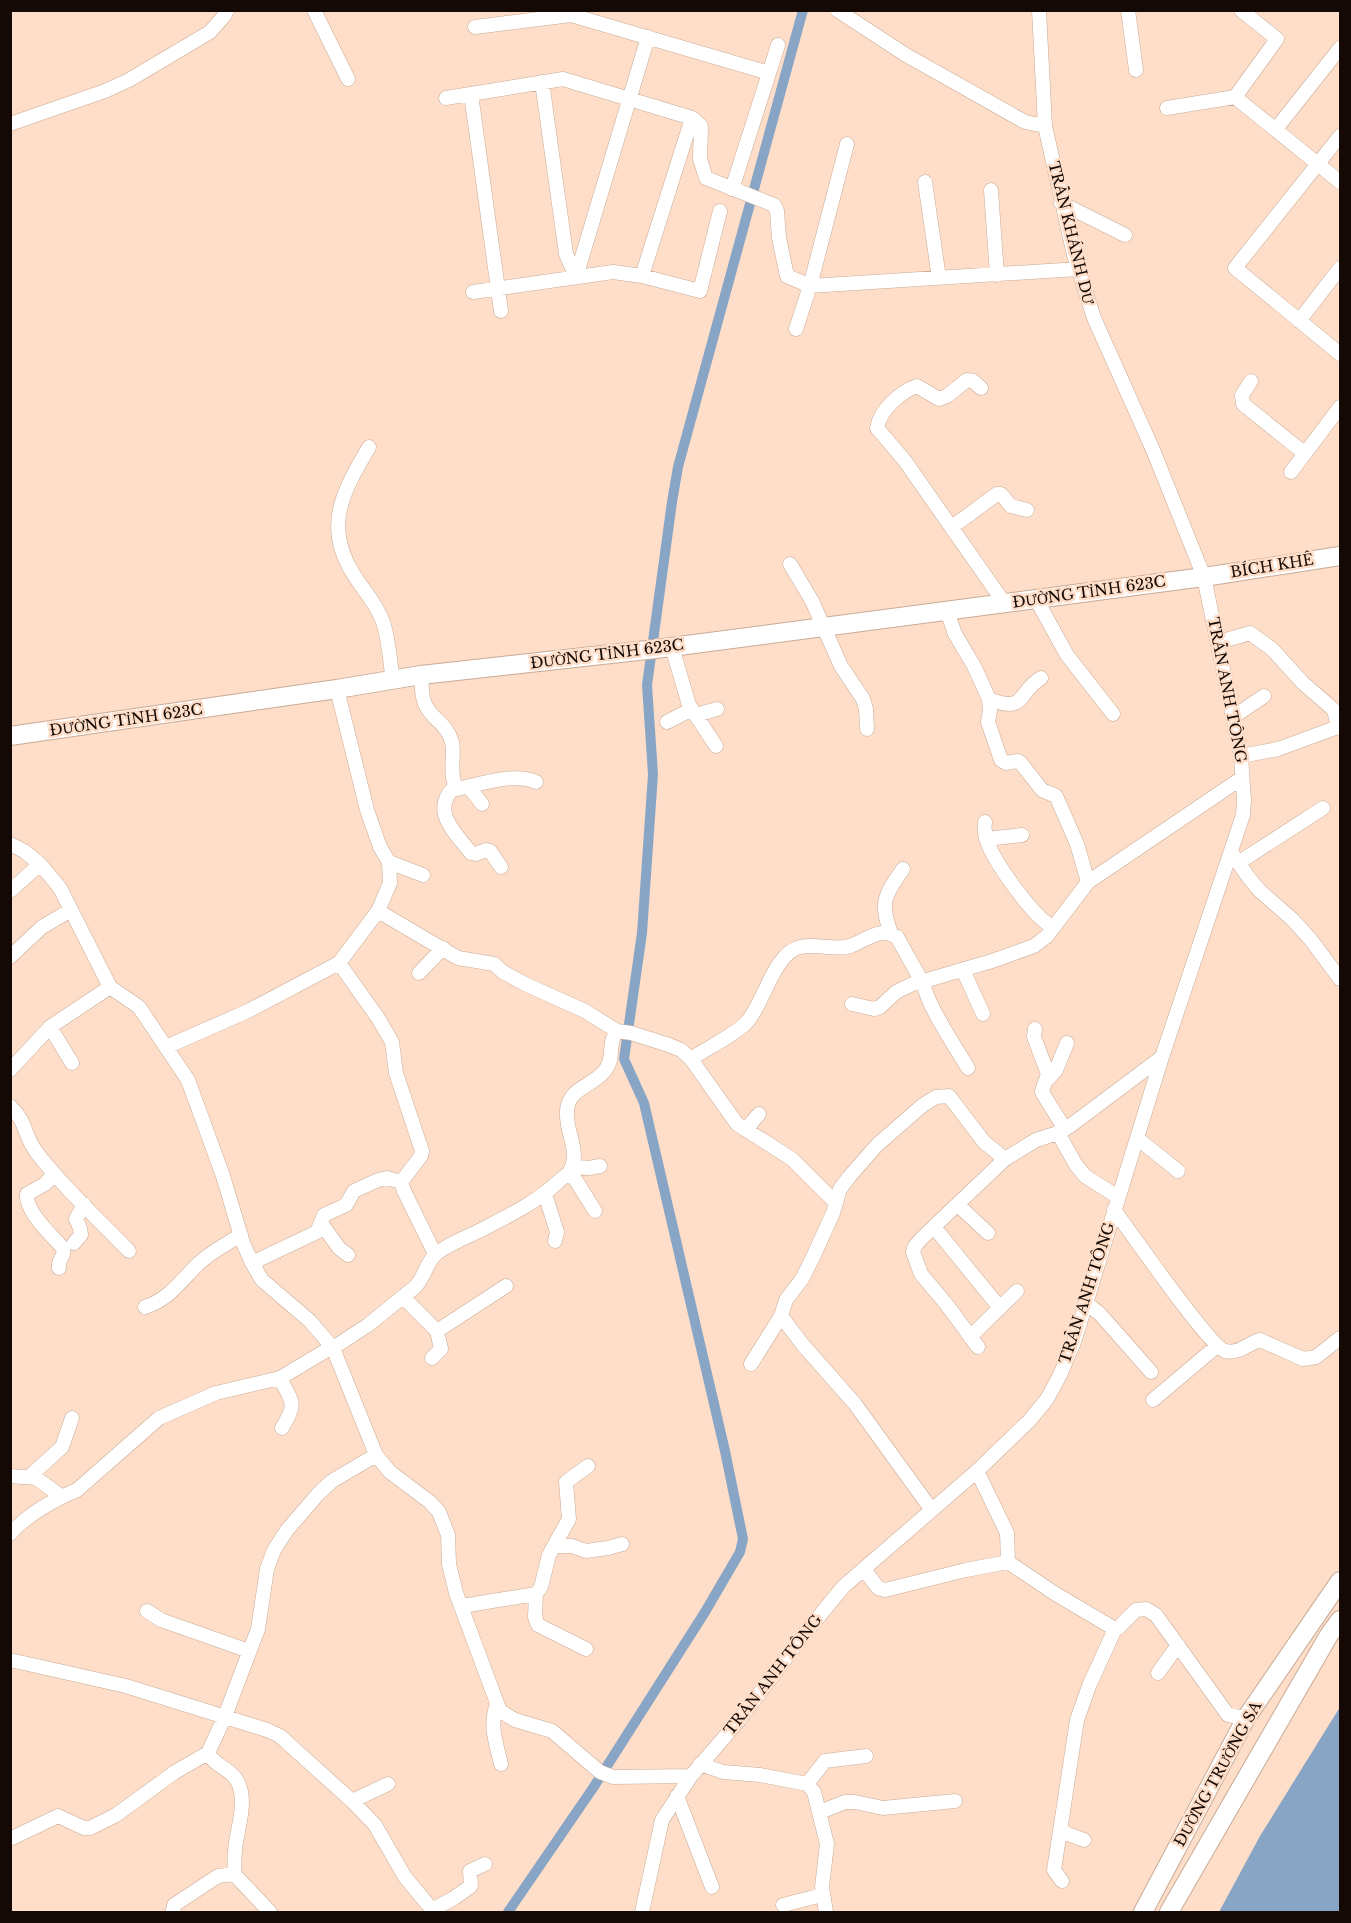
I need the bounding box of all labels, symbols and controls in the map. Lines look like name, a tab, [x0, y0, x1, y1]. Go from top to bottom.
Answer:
street label: TRẦN KHÁNH DƯ	[1044, 159, 1099, 307]
street label: BÍCH KHÊ	[1229, 550, 1315, 581]
street label: ĐƯỜNG TỈNH 623C	[1011, 571, 1167, 612]
street label: TRẦN ANH TÔNG	[1204, 616, 1251, 764]
street label: ĐƯỜNG TỈNH 623C	[529, 635, 685, 672]
street label: ĐƯỜNG TỈNH 623C	[48, 699, 204, 740]
street label: TRẦN ANH TÔNG	[1055, 1220, 1118, 1366]
street label: TRẦN ANH TÔNG	[720, 1611, 826, 1739]
street label: ĐƯỜNG TRƯỜNG SA	[1170, 1697, 1266, 1850]

